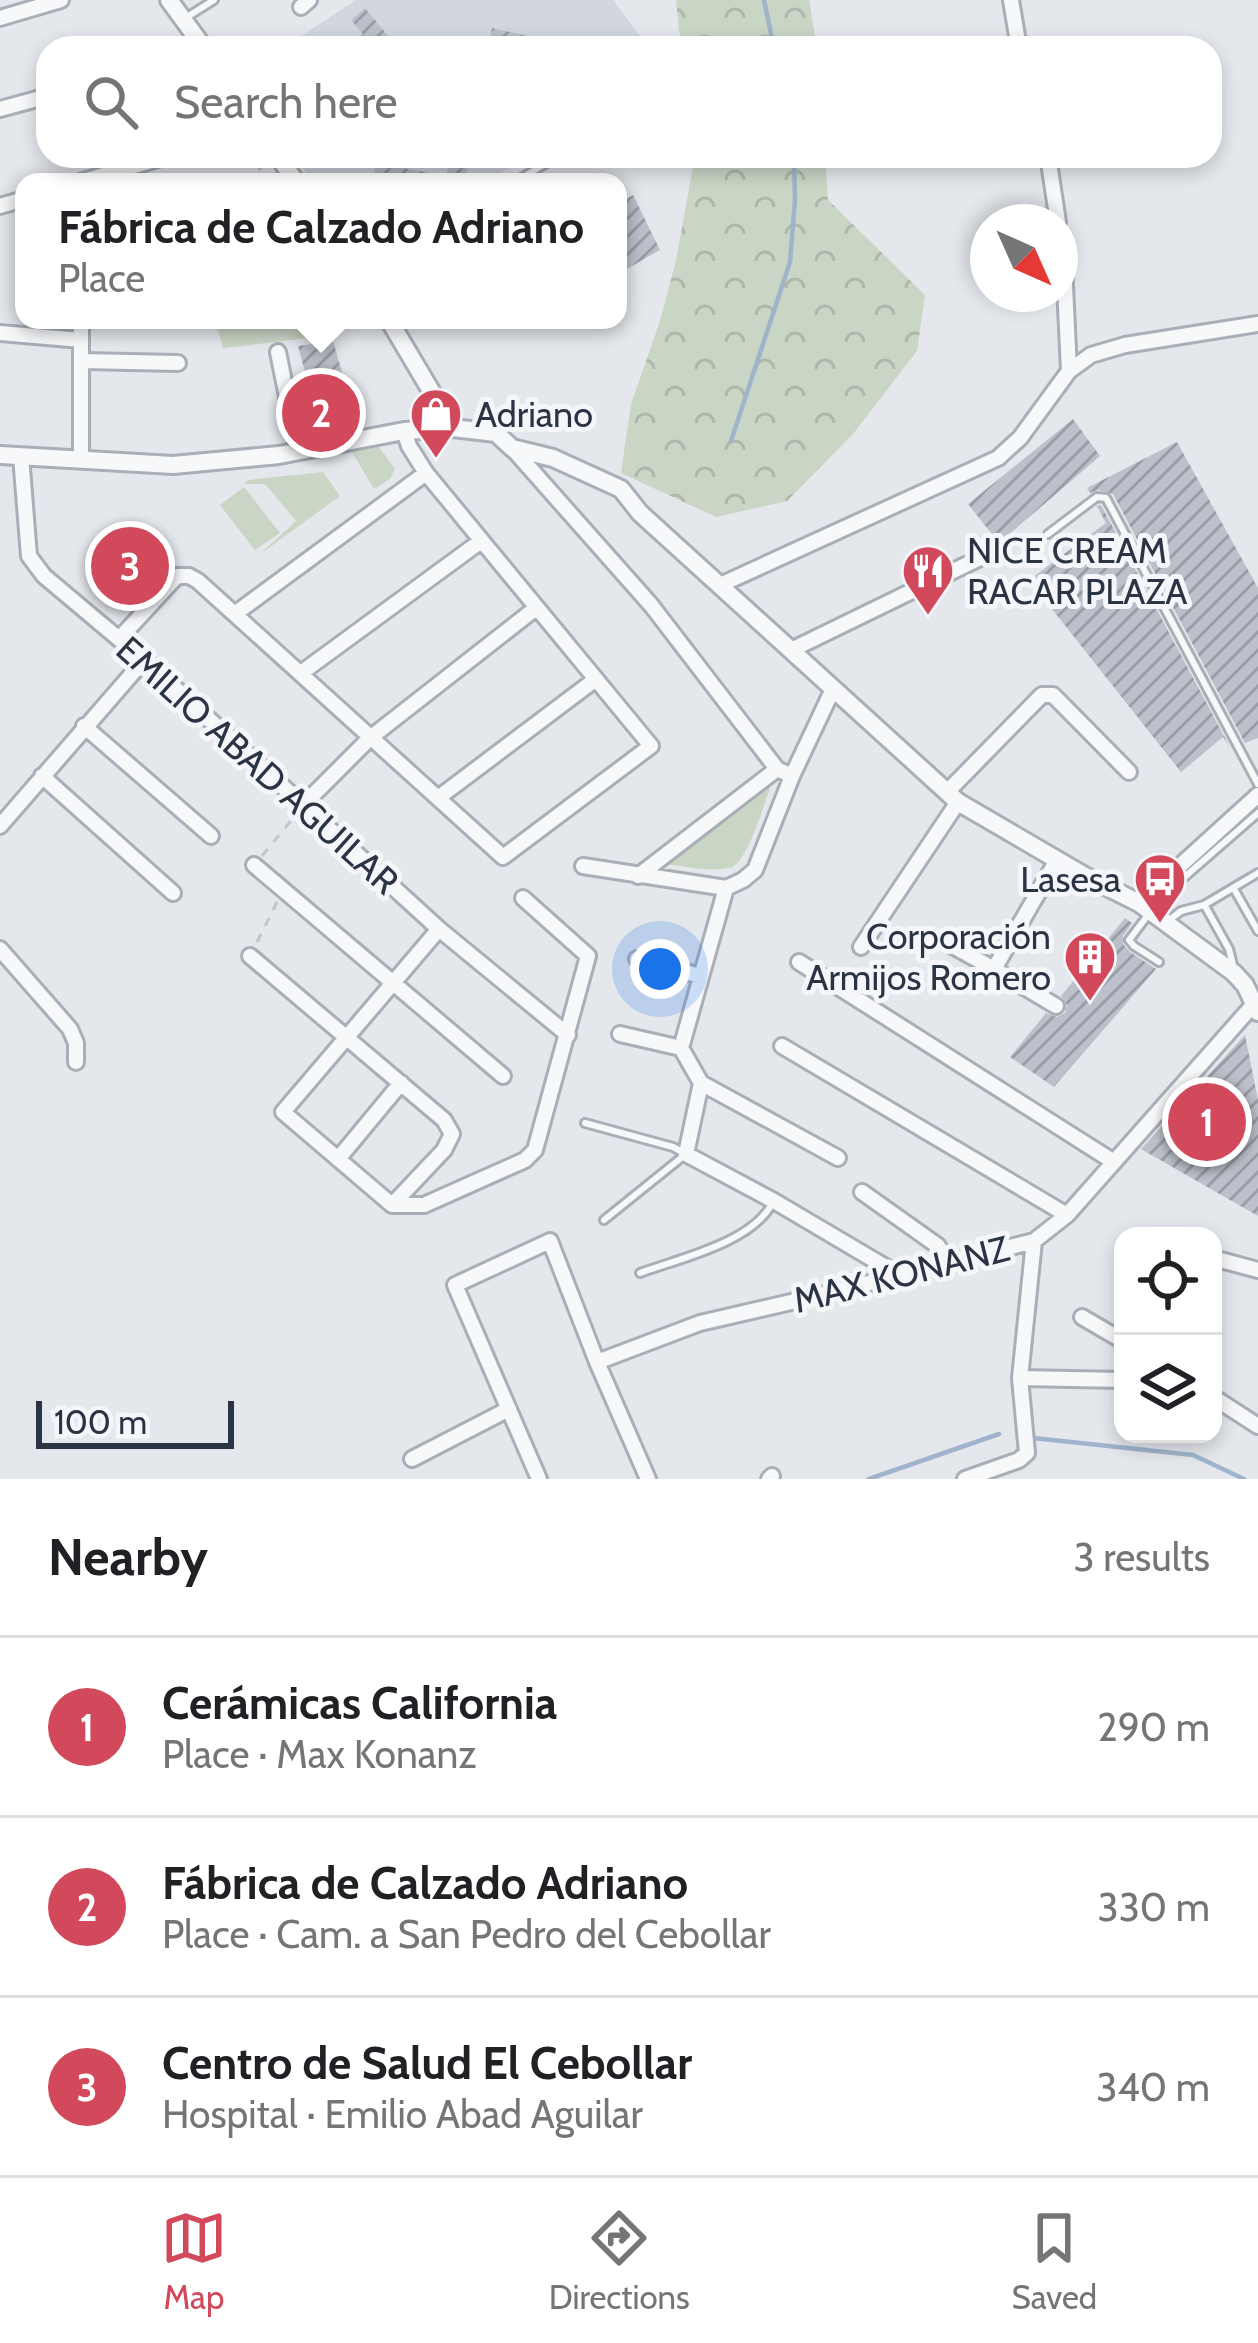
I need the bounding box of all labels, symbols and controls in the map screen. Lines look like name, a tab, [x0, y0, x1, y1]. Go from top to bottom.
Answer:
search box	[36, 36, 1222, 168]
icon: search	[78, 69, 144, 135]
text: Search here	[174, 75, 398, 129]
popup	[15, 173, 627, 329]
text: Fábrica de Calzado Adriano	[58, 200, 584, 254]
north arrow	[970, 204, 1078, 312]
text: Place	[58, 254, 145, 302]
pin: 2	[282, 368, 360, 458]
shop icon: Adriano	[408, 386, 464, 460]
place label: Adriano	[475, 392, 593, 436]
pin: 3	[91, 521, 169, 611]
place label: NICE CREAM RACAR PLAZA	[967, 528, 1187, 613]
restaurant icon: NICE CREAM RACAR PLAZA	[900, 543, 956, 617]
street label: EMILIO ABAD AGUILAR	[108, 627, 408, 903]
bus stop icon: Lasesa	[1132, 851, 1188, 925]
place label: Lasesa	[1020, 857, 1121, 901]
place label: Corporación Armijos Romero	[806, 914, 1051, 999]
building icon: Corporación Armijos Romero	[1062, 929, 1118, 1003]
your location	[630, 939, 690, 999]
pin: 1	[1168, 1077, 1246, 1167]
street label: MAX KONANZ	[789, 1226, 1014, 1322]
map controls	[1114, 1227, 1222, 1443]
button: locate	[1114, 1227, 1222, 1335]
button: layers	[1114, 1335, 1222, 1443]
scale bar	[36, 1395, 234, 1448]
text: 100 m	[54, 1402, 147, 1442]
text: Nearby	[48, 1526, 208, 1588]
text: 3 results	[1073, 1533, 1210, 1581]
text: Cerámicas California	[162, 1676, 557, 1730]
text: 1	[80, 1703, 94, 1751]
text: 290 m	[1097, 1703, 1210, 1751]
text: Place · Max Konanz	[162, 1730, 477, 1778]
text: Fábrica de Calzado Adriano	[162, 1856, 688, 1910]
text: 2	[77, 1883, 97, 1931]
text: 330 m	[1098, 1883, 1210, 1931]
text: Place · Cam. a San Pedro del Cebollar	[162, 1910, 771, 1958]
text: Centro de Salud El Cebollar	[162, 2036, 692, 2090]
text: 3	[76, 2063, 98, 2111]
text: 340 m	[1096, 2063, 1210, 2111]
text: Hospital · Emilio Abad Aguilar	[162, 2090, 643, 2138]
tab: Map	[161, 2205, 227, 2317]
tab: Directions	[549, 2205, 690, 2317]
tab: Saved	[1011, 2205, 1097, 2317]

